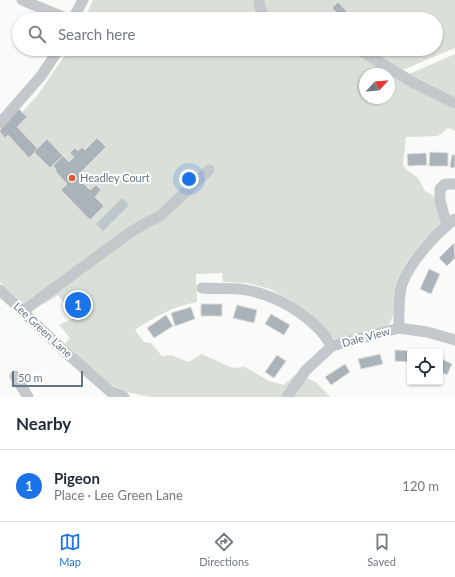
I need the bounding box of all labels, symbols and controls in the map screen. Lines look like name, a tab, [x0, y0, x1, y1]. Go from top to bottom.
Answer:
search box	[12, 12, 443, 56]
icon: search	[26, 23, 48, 45]
text: Search here	[58, 25, 135, 43]
north arrow	[359, 68, 395, 104]
your location	[179, 169, 199, 189]
place label: Headley Court	[80, 171, 150, 184]
marker: Headley Court	[67, 173, 77, 183]
pin: 1	[65, 290, 91, 320]
street label: Lee Green Lane	[11, 299, 75, 360]
street label: Dale View	[341, 324, 392, 349]
map controls	[407, 349, 443, 385]
button: locate	[407, 349, 443, 385]
scale bar	[12, 369, 83, 388]
text: 50 m	[18, 371, 43, 384]
text: Nearby	[16, 413, 71, 434]
text: Pigeon	[54, 469, 100, 487]
text: 1	[25, 478, 33, 494]
text: 120 m	[402, 478, 439, 494]
text: Place · Lee Green Lane	[54, 487, 183, 503]
tab: Map	[59, 531, 81, 568]
tab: Directions	[199, 531, 249, 568]
tab: Saved	[367, 531, 396, 568]

